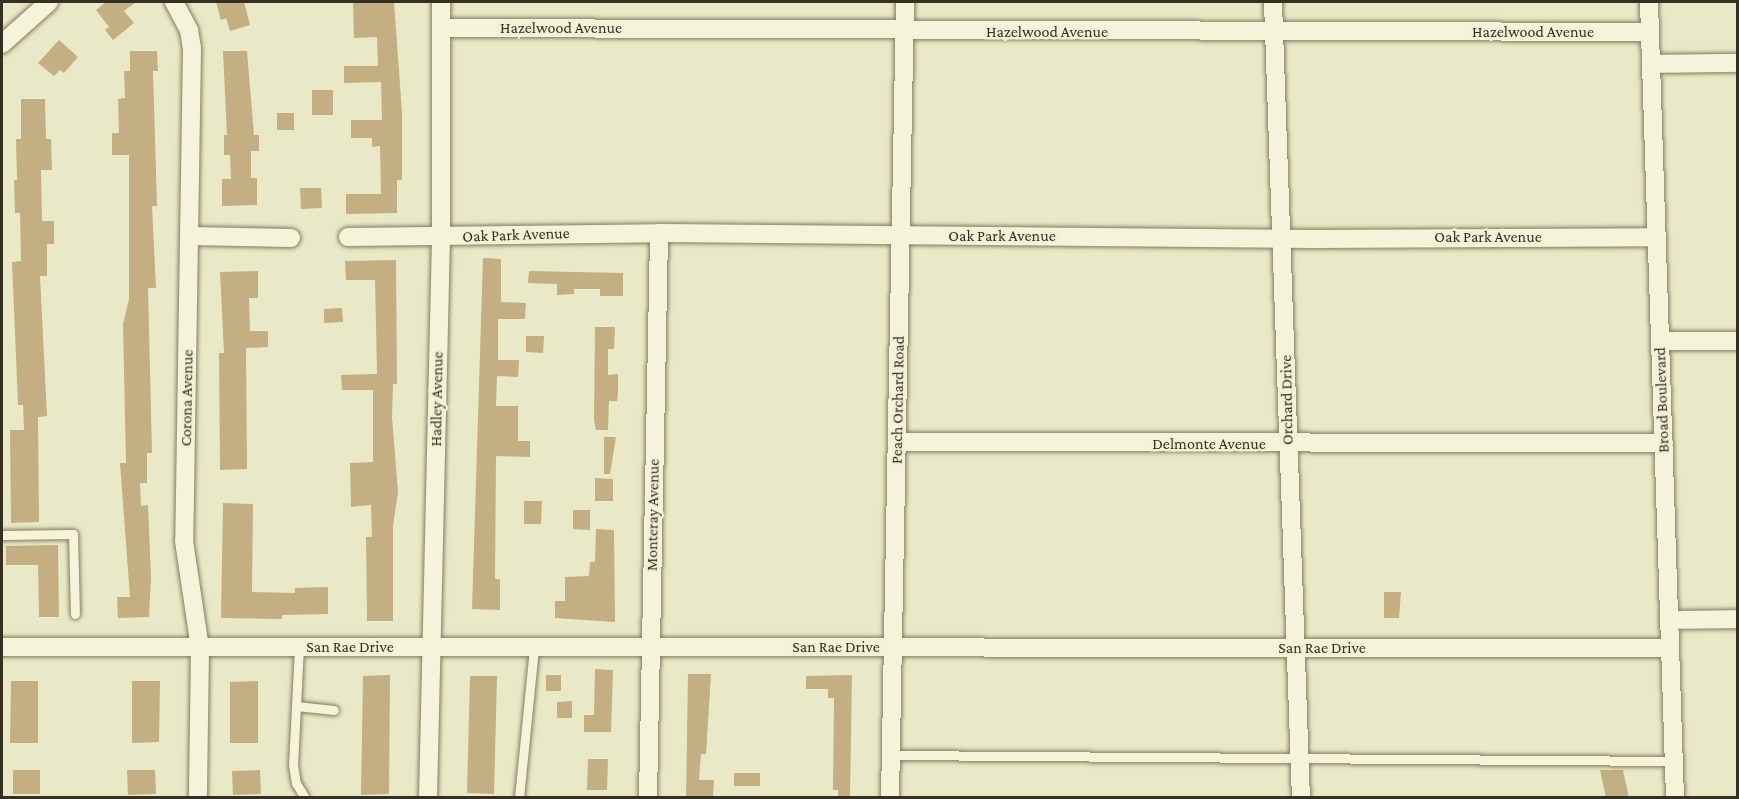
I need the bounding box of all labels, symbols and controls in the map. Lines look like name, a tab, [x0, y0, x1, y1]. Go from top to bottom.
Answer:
street label: Hazelwood Avenue	[500, 18, 622, 38]
street label: Hazelwood Avenue	[986, 22, 1108, 42]
street label: Hazelwood Avenue	[1472, 22, 1594, 42]
street label: Oak Park Avenue	[462, 224, 570, 246]
street label: Oak Park Avenue	[948, 226, 1056, 246]
street label: Oak Park Avenue	[1434, 227, 1542, 247]
street label: Peach Orchard Road	[887, 336, 909, 464]
street label: Broad Boulevard	[1651, 347, 1673, 453]
street label: Corona Avenue	[177, 349, 197, 447]
street label: Hadley Avenue	[427, 351, 447, 447]
street label: Orchard Drive	[1277, 355, 1297, 445]
street label: Delmonte Avenue	[1152, 434, 1266, 454]
street label: Monteray Avenue	[642, 459, 664, 571]
street label: San Rae Drive	[306, 637, 394, 657]
street label: San Rae Drive	[792, 637, 880, 657]
street label: San Rae Drive	[1278, 638, 1366, 658]

